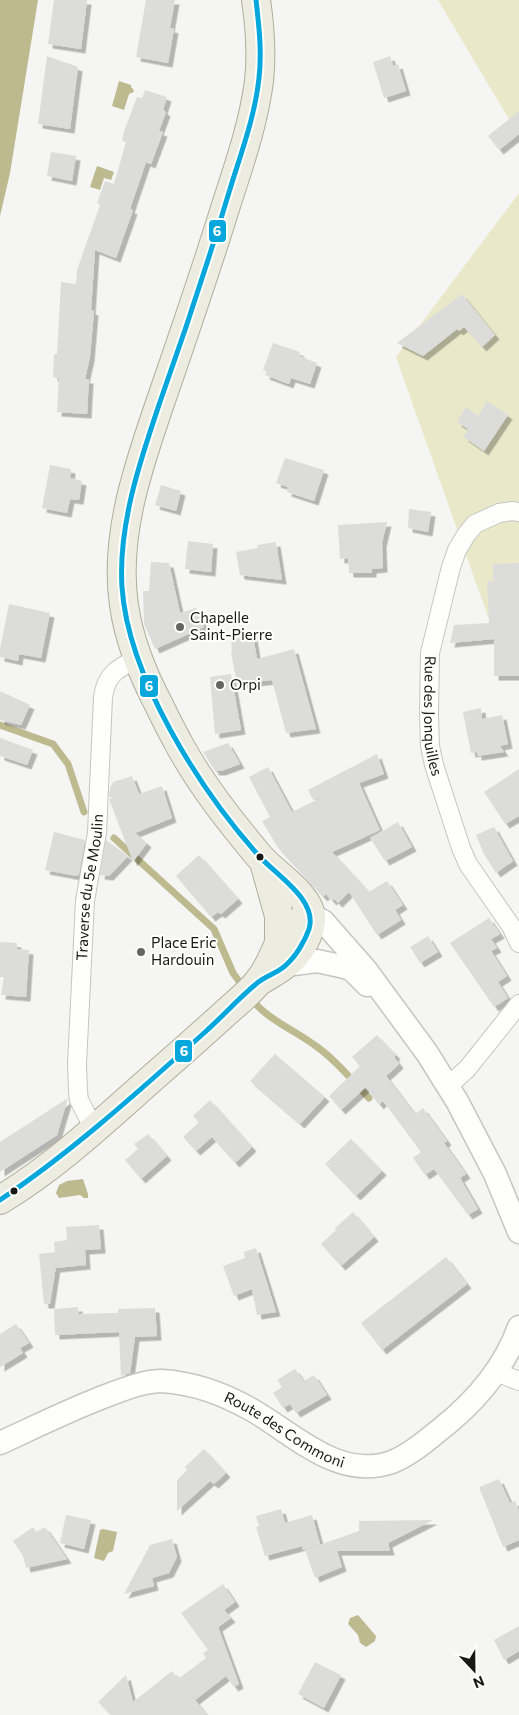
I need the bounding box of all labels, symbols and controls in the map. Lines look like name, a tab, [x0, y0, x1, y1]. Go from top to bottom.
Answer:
line badge: 6	[208, 219, 227, 243]
text: 6	[213, 222, 222, 239]
place label: Chapelle Saint-Pierre	[190, 608, 272, 643]
marker: Chapelle Saint-Pierre	[174, 621, 186, 633]
street label: Rue des Jonquilles	[421, 656, 447, 778]
line badge: 6	[139, 674, 159, 698]
place label: Orpi	[230, 675, 261, 693]
text: 6	[145, 677, 154, 694]
marker: Orpi	[214, 679, 226, 691]
street label: Traverse du 5e Moulin	[72, 814, 106, 961]
unlabelled marker	[255, 852, 265, 862]
place label: Place Eric Hardouin	[151, 933, 216, 968]
marker: Place Eric Hardouin	[135, 946, 147, 958]
line badge: 6	[174, 1039, 193, 1063]
text: 6	[180, 1042, 189, 1059]
unlabelled marker	[9, 1186, 19, 1196]
street label: Route des Commoni	[222, 1387, 347, 1471]
north arrow	[449, 1645, 499, 1695]
text: N	[471, 1673, 487, 1692]

